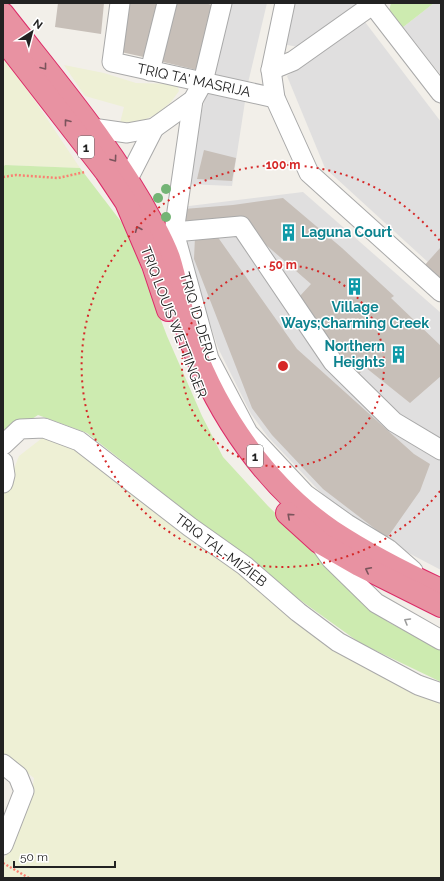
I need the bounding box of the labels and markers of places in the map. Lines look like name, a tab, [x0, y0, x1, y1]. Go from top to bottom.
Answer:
building icon: Laguna Court	[278, 222, 298, 242]
place label: Laguna Court	[301, 224, 393, 240]
building icon: Village Ways;Charming Creek	[345, 277, 365, 297]
place label: Village Ways;Charming Creek	[281, 299, 429, 331]
place label: Northern Heights	[324, 338, 385, 370]
building icon: Northern Heights	[388, 344, 408, 364]
centre of rings	[276, 359, 290, 373]

